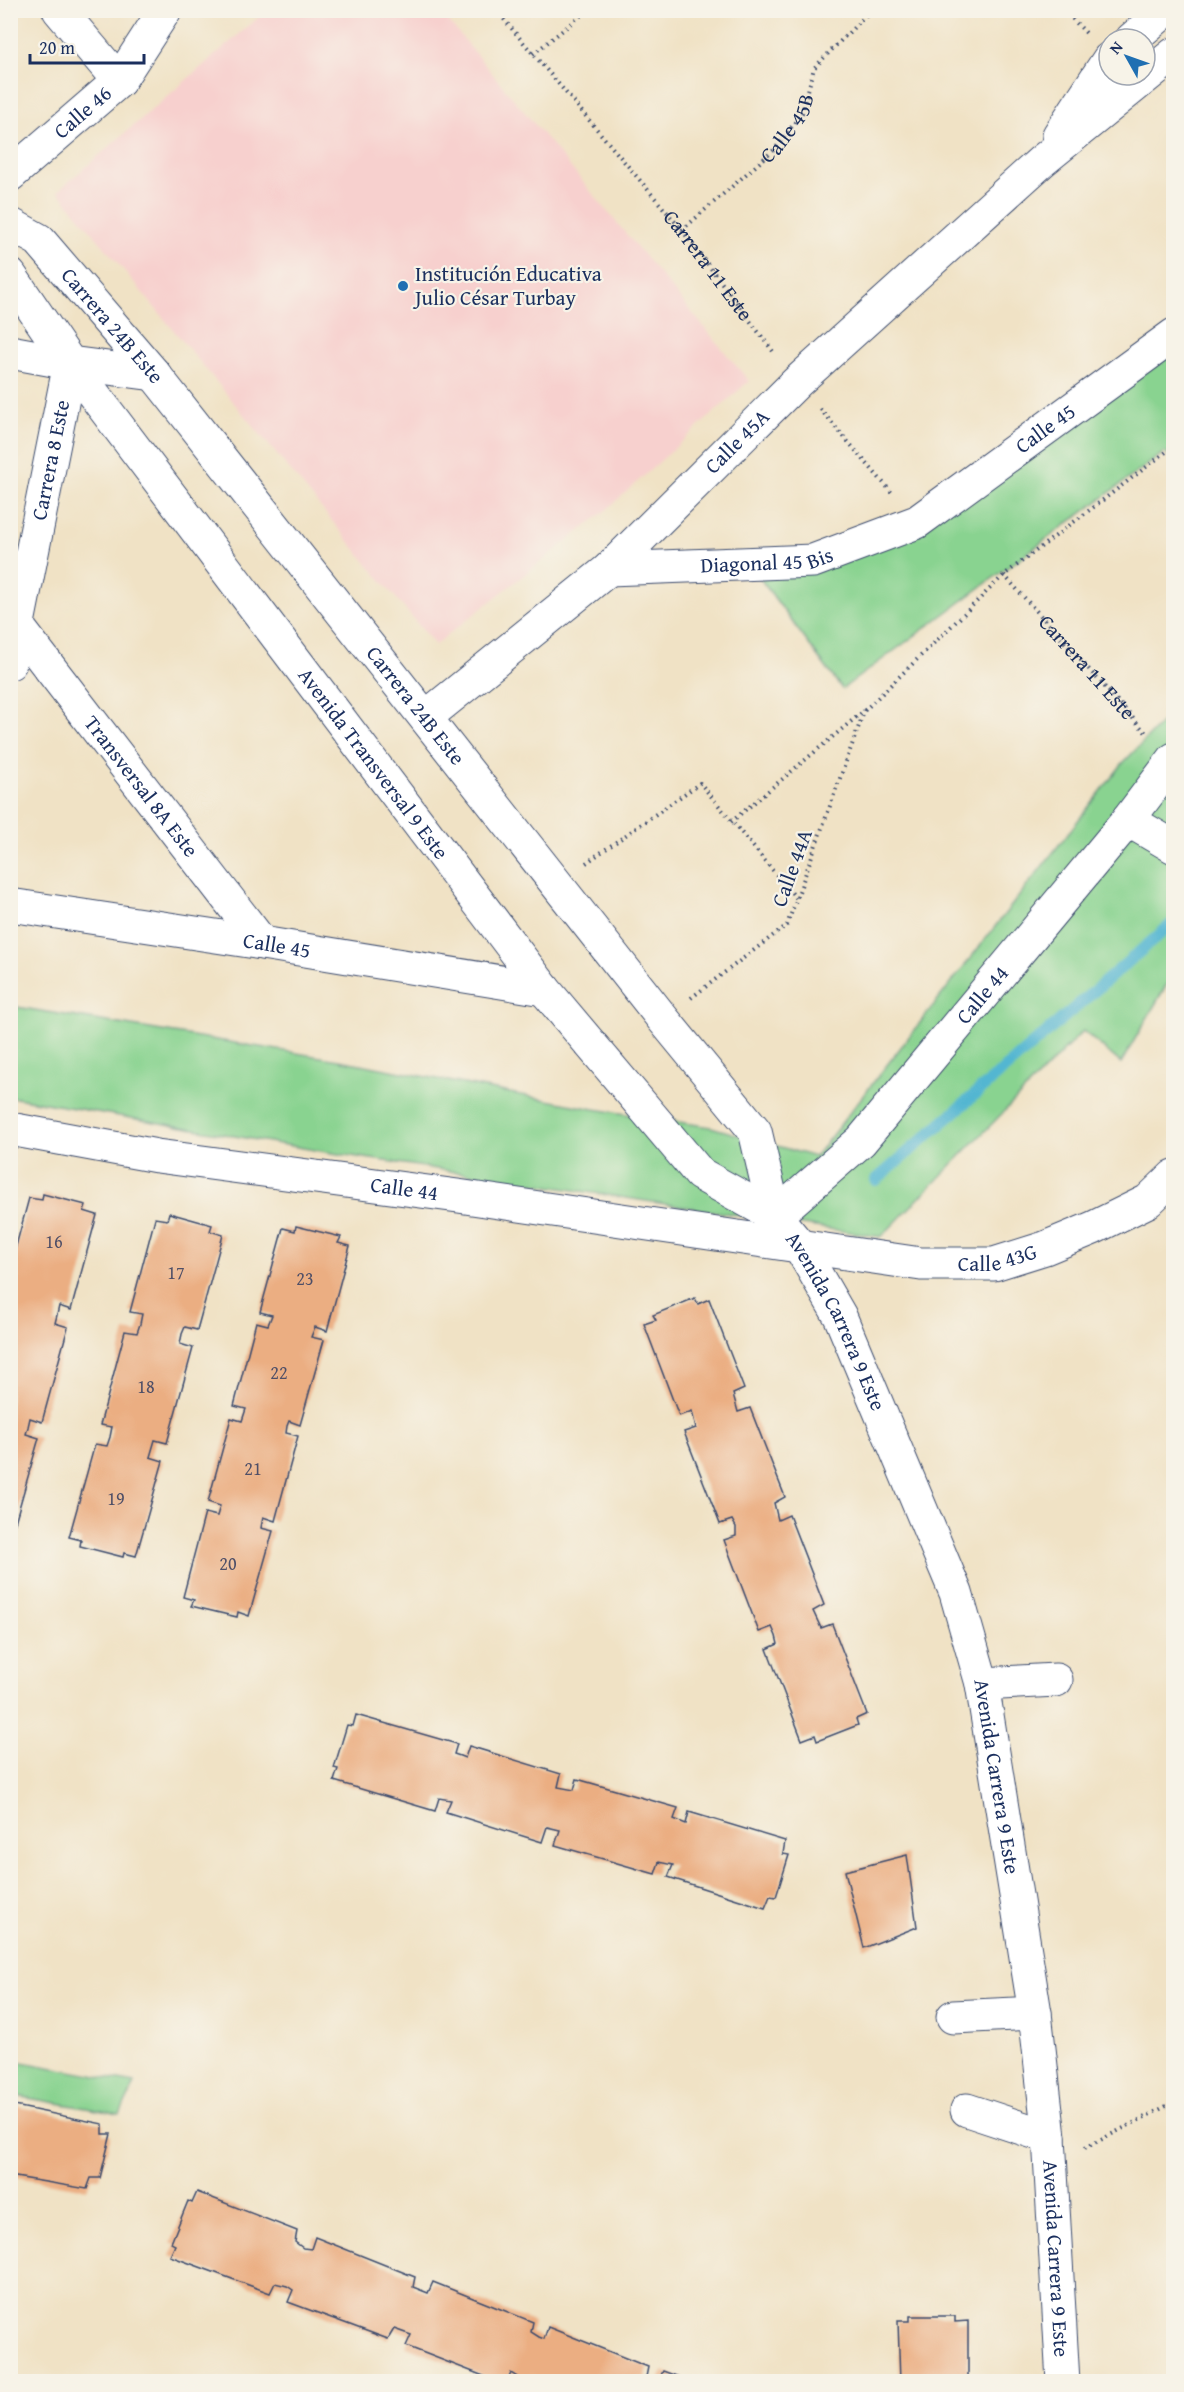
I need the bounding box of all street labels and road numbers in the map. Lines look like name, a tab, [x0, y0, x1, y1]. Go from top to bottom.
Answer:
street label: Calle 46	[47, 78, 118, 146]
street label: Calle 45B	[753, 90, 822, 170]
street label: Carrera 11 Este	[656, 203, 761, 327]
street label: Carrera 24B Este	[54, 261, 172, 390]
street label: Calle 45	[1009, 396, 1082, 461]
street label: Carrera 8 Este	[23, 397, 77, 523]
street label: Calle 45A	[697, 402, 776, 481]
street label: Diagonal 45 Bis	[700, 539, 837, 580]
street label: Carrera 11 Este	[1032, 607, 1143, 726]
street label: Carrera 24B Este	[359, 639, 473, 772]
street label: Avenida Transversal 9 Este	[291, 661, 457, 866]
street label: Transversal 8A Este	[77, 709, 206, 863]
street label: Calle 44A	[763, 824, 820, 911]
street label: Calle 45	[241, 924, 313, 966]
street label: Calle 44	[948, 959, 1016, 1031]
street label: Calle 44	[369, 1169, 440, 1208]
street label: Avenida Carrera 9 Este	[779, 1224, 894, 1415]
street label: Calle 43G	[958, 1236, 1041, 1279]
street label: Avenida Carrera 9 Este	[966, 1677, 1028, 1876]
street label: Avenida Carrera 9 Este	[1035, 2159, 1078, 2358]

